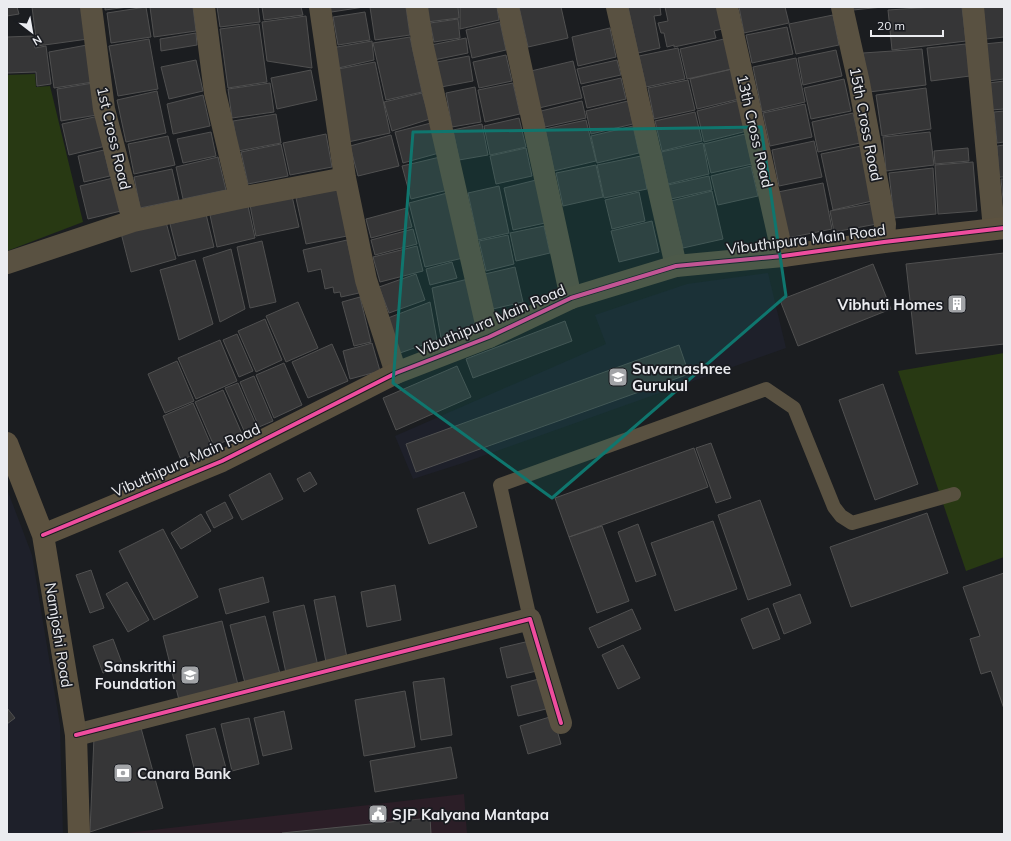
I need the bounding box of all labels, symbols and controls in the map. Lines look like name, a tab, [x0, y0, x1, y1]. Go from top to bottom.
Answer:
north arrow	[12, 12, 52, 52]
scale bar	[871, 12, 943, 38]
text: 20 m	[877, 18, 905, 33]
text: N	[30, 32, 44, 49]
street label: 15th Cross Road	[846, 65, 886, 183]
street label: 13th Cross Road	[733, 72, 777, 190]
street label: 1st Cross Road	[93, 85, 135, 191]
street label: Vibuthipura Main Road	[725, 220, 887, 258]
street label: Vibuthipura Main Road	[414, 280, 568, 360]
building icon: Vibhuti Homes	[946, 293, 968, 315]
place label: Vibhuti Homes	[837, 295, 943, 314]
place label: Suvarnashree Gurukul	[632, 359, 731, 395]
school or university icon: Suvarnashree Gurukul	[607, 366, 629, 388]
street label: Vibuthipura Main Road	[109, 419, 263, 501]
street label: Namjoshi Road	[41, 581, 77, 689]
place label: Sanskrithi Foundation	[95, 657, 176, 693]
school or university icon: Sanskrithi Foundation	[179, 664, 201, 686]
bank icon: Canara Bank	[112, 762, 134, 784]
place label: Canara Bank	[137, 764, 232, 783]
public building icon: SJP Kalyana Mantapa	[367, 803, 389, 825]
place label: SJP Kalyana Mantapa	[392, 805, 549, 824]

